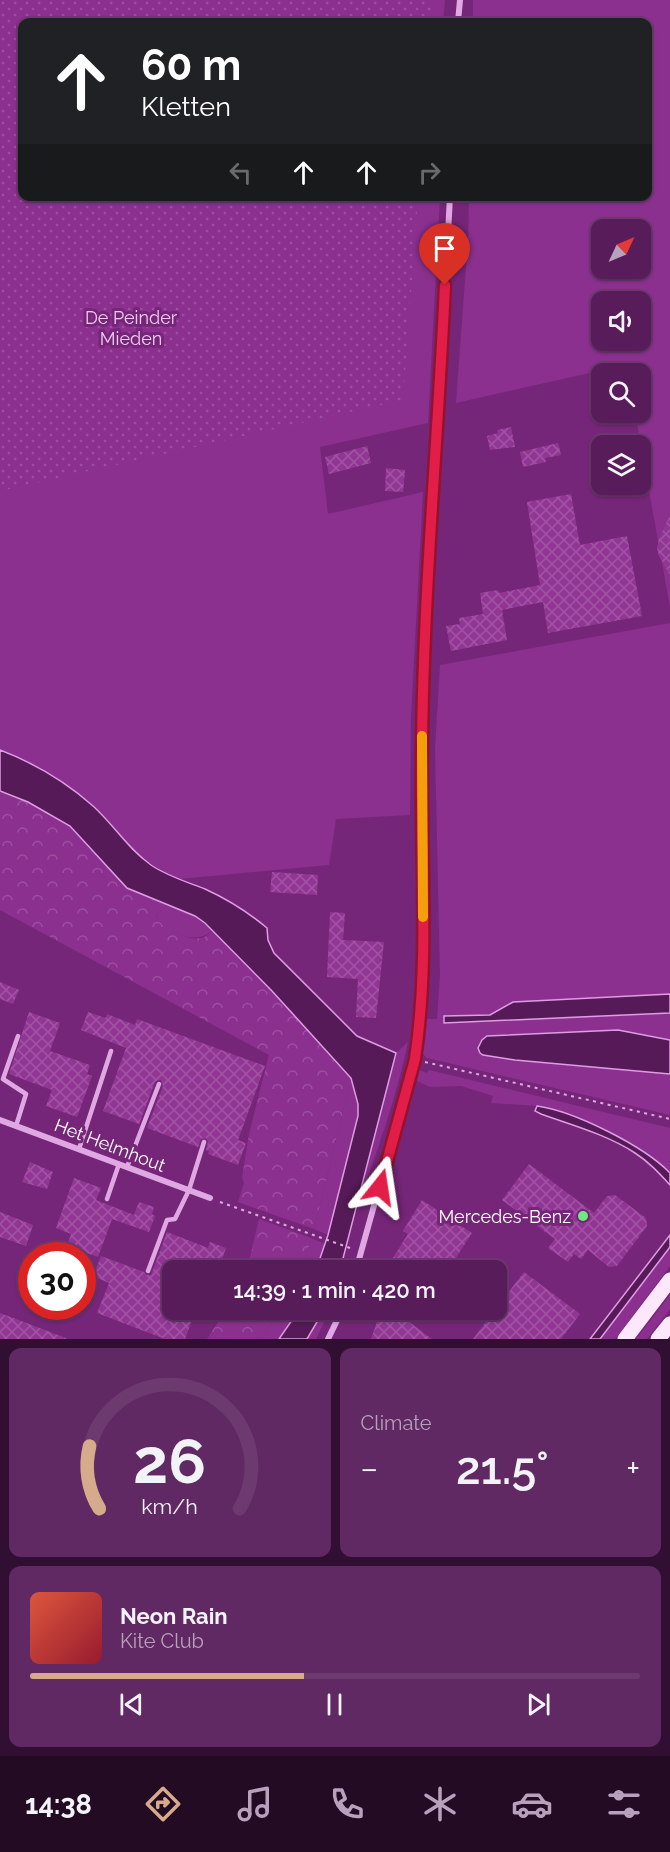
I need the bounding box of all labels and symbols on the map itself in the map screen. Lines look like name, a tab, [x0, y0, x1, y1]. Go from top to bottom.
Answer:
north arrow	[591, 219, 651, 279]
pin	[419, 223, 470, 285]
park label: De Peinder Mieden	[85, 307, 178, 349]
street label: Het Helmhout	[51, 1114, 169, 1176]
position arrow	[348, 1155, 412, 1219]
place label: Mercedes-Benz	[438, 1206, 571, 1227]
marker: Mercedes-Benz	[576, 1209, 590, 1223]
speed limit sign: 30	[18, 1242, 96, 1320]

